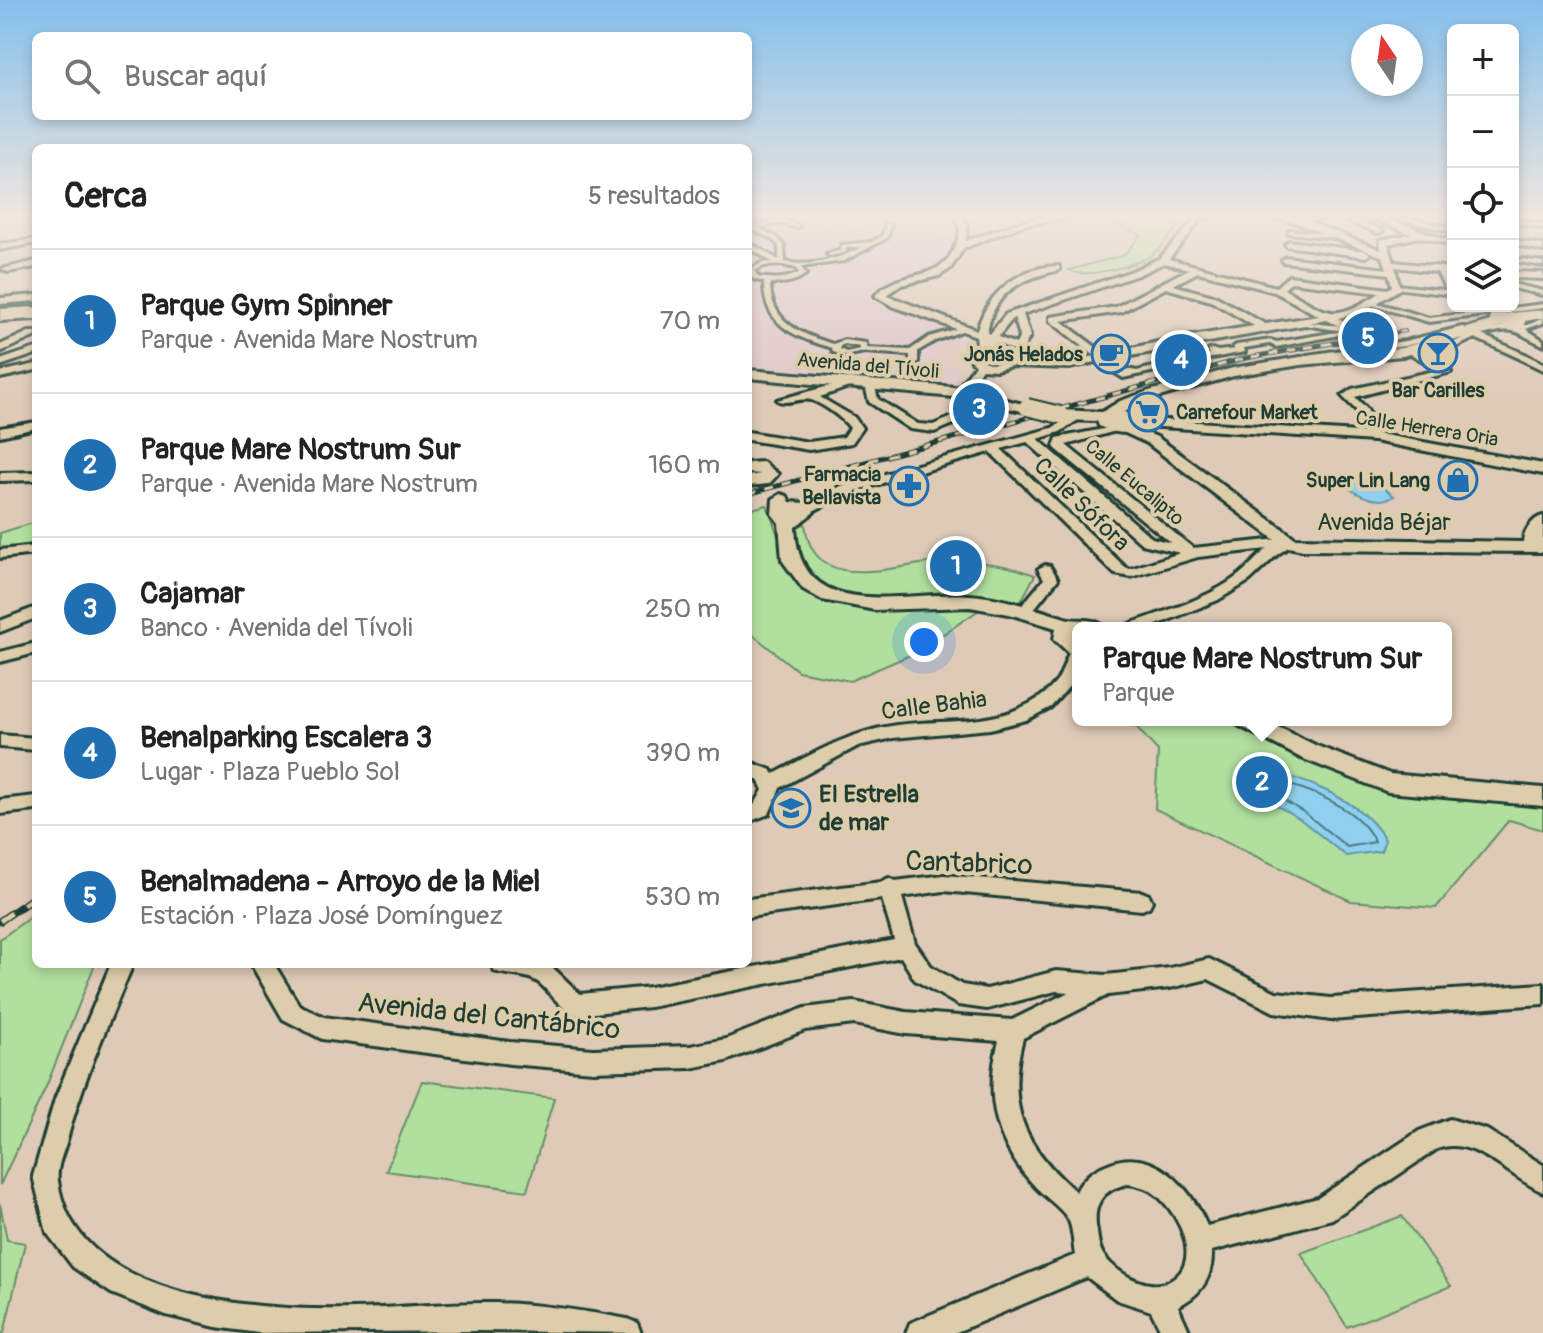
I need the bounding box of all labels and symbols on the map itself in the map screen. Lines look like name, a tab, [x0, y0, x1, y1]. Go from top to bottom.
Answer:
north arrow	[1351, 24, 1423, 96]
pin: 5	[1342, 308, 1394, 368]
pin: 4	[1155, 330, 1207, 390]
bar icon: Bar Carilles	[1417, 332, 1459, 374]
cafe icon: Jonás Helados	[1090, 333, 1132, 375]
place label: Jonás Helados	[964, 342, 1083, 367]
street label: Avenida del Tívoli	[796, 347, 940, 384]
place label: Bar Carilles	[1392, 378, 1484, 403]
pin: 3	[953, 379, 1005, 439]
supermarket icon: Carrefour Market	[1127, 391, 1169, 433]
place label: Carrefour Market	[1176, 400, 1319, 425]
street label: Calle Herrera Oria	[1354, 405, 1500, 452]
street label: Calle Eucalipto	[1080, 434, 1190, 531]
street label: Calle Sófora	[1028, 451, 1136, 557]
shop icon: Super Lin Lang	[1437, 459, 1479, 501]
place label: Farmacia Bellavista	[802, 462, 881, 510]
pharmacy icon: Farmacia Bellavista	[888, 465, 930, 507]
place label: Super Lin Lang	[1306, 468, 1430, 493]
street label: Avenida Béjar	[1317, 508, 1451, 537]
pin: 1	[930, 536, 982, 596]
your location	[904, 622, 944, 662]
street label: Calle Bahia	[880, 685, 988, 726]
pin: 2	[1236, 752, 1288, 812]
place label: EI Estrella de mar	[819, 780, 919, 837]
school or university icon: EI Estrella de mar	[770, 787, 812, 829]
street label: Cantabrico	[905, 844, 1033, 883]
street label: Avenida del Cantábrico	[356, 985, 622, 1048]

